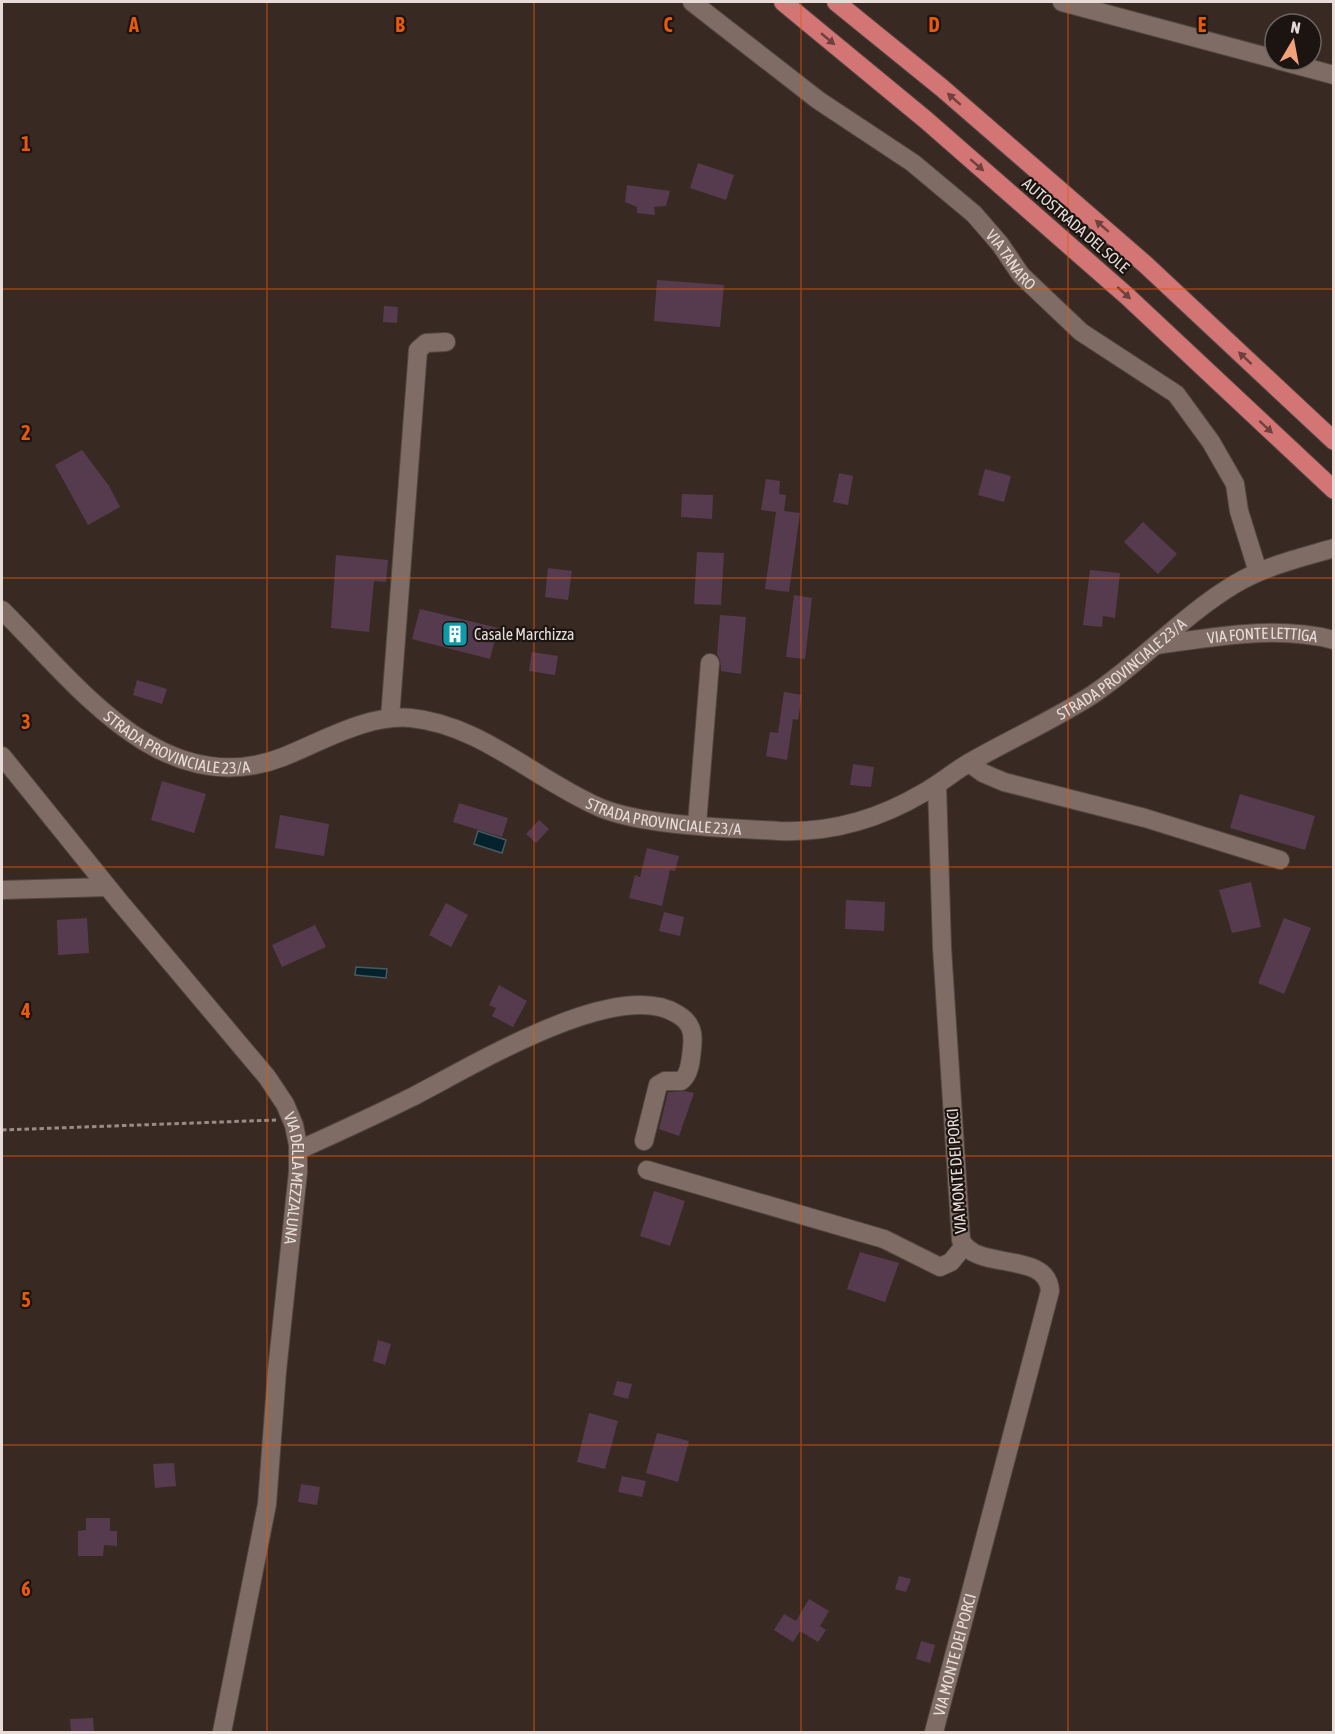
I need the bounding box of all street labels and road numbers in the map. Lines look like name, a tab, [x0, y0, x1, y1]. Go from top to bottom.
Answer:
street label: AUTOSTRADA DEL SOLE	[1019, 174, 1133, 276]
street label: VIA TANARO	[983, 226, 1040, 293]
street label: STRADA PROVINCIALE 23/A	[1053, 614, 1190, 723]
street label: VIA FONTE LETTIGA	[1206, 624, 1319, 647]
street label: STRADA PROVINCIALE 23/A	[100, 707, 251, 777]
street label: STRADA PROVINCIALE 23/A	[583, 794, 742, 838]
street label: VIA MONTE DEI PORCI	[943, 1108, 969, 1234]
street label: VIA DELLA MEZZALUNA	[281, 1109, 307, 1245]
street label: VIA MONTE DEI PORCI	[930, 1591, 979, 1718]

